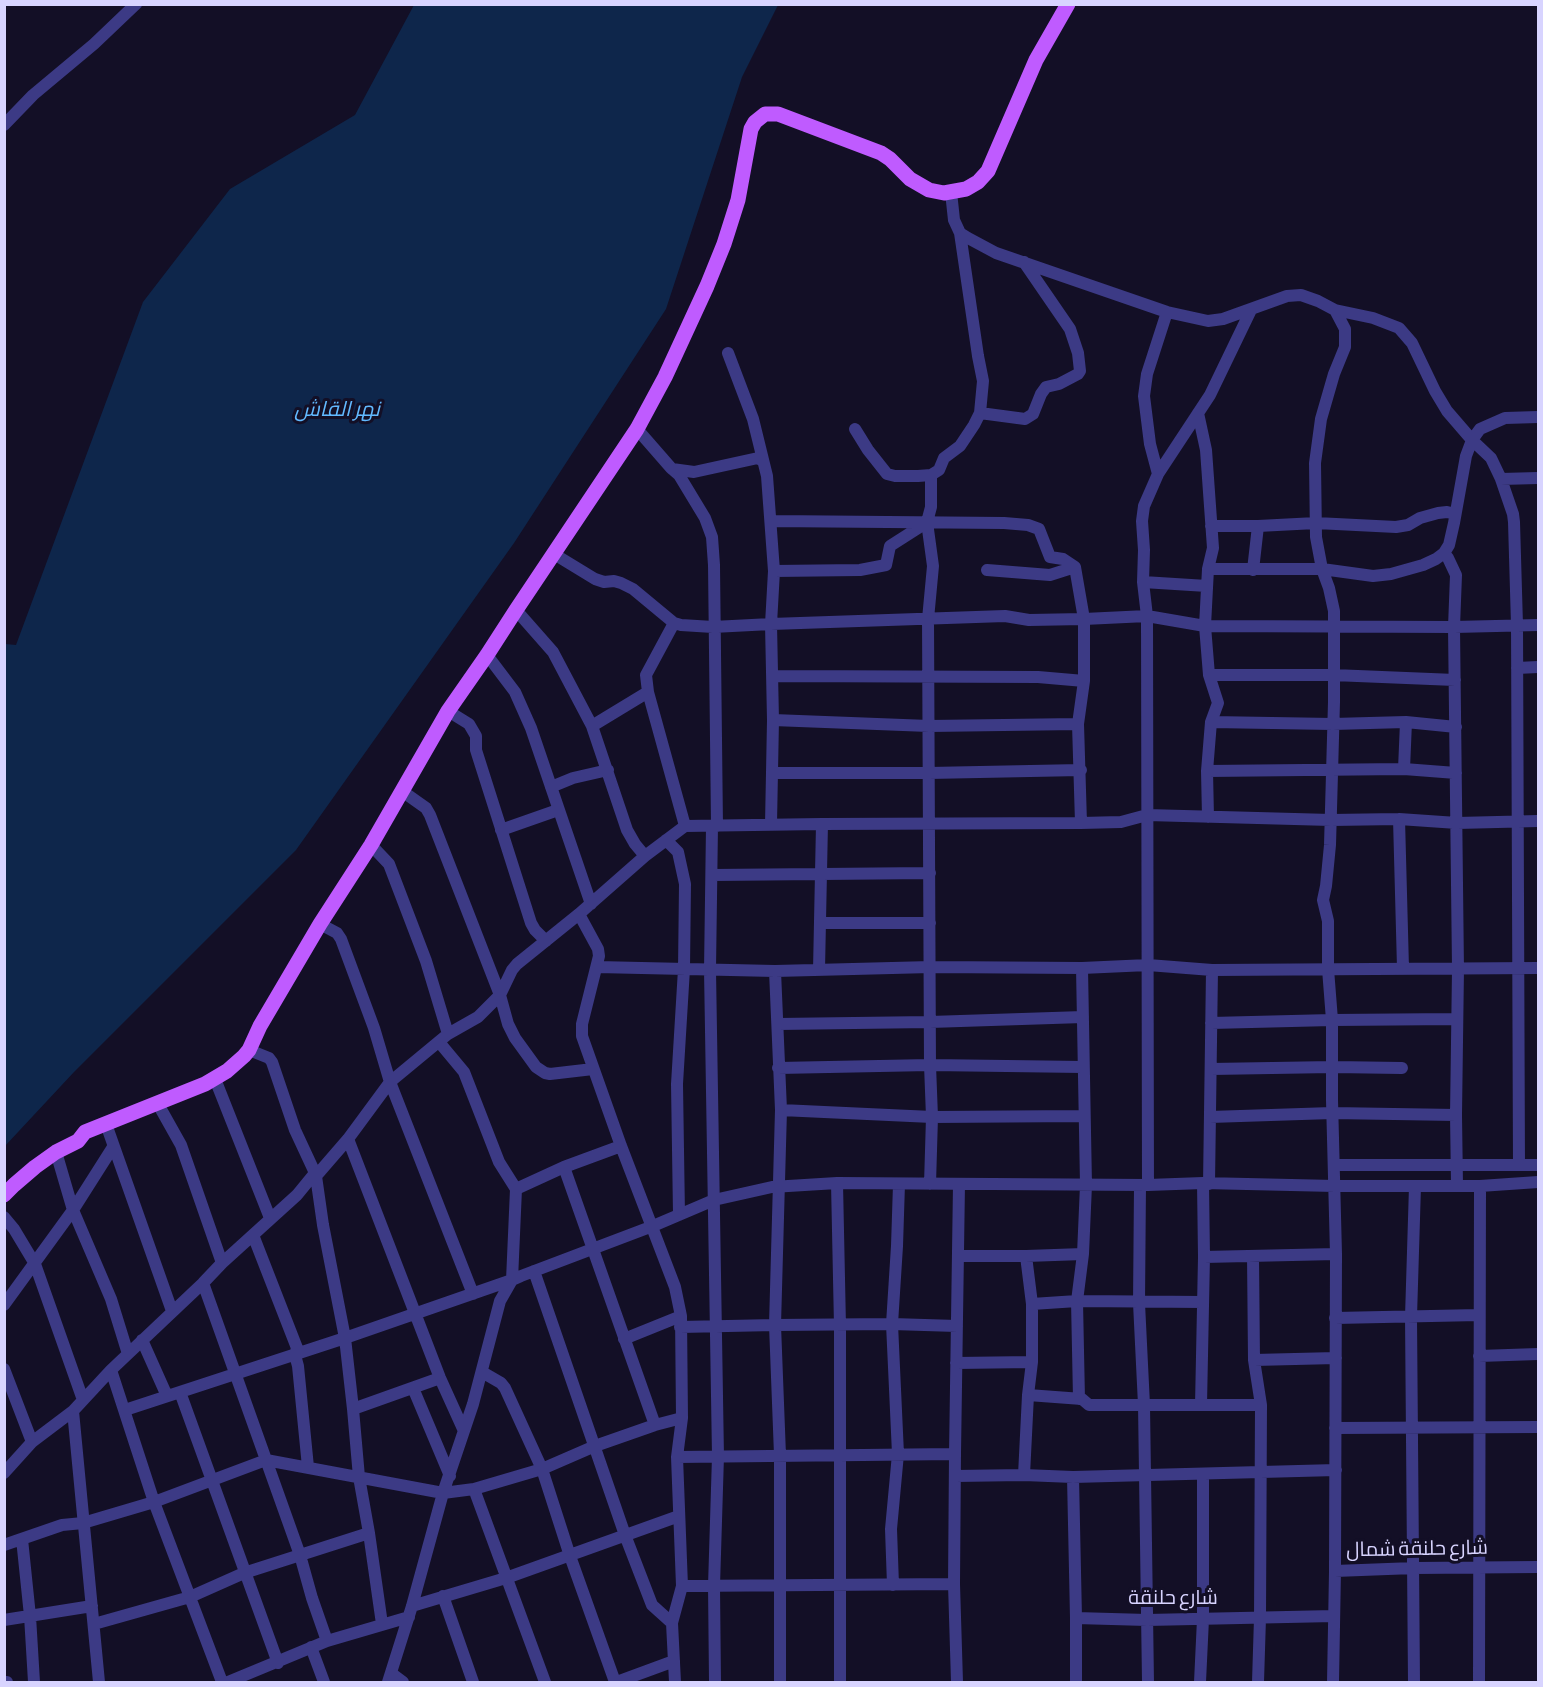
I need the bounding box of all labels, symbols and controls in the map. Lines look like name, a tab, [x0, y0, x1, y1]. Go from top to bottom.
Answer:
water label: نهر القاش	[294, 398, 380, 424]
street label: شارع حلنقة شمال	[1346, 1537, 1488, 1563]
street label: شارع حلنقة	[1128, 1587, 1218, 1611]

